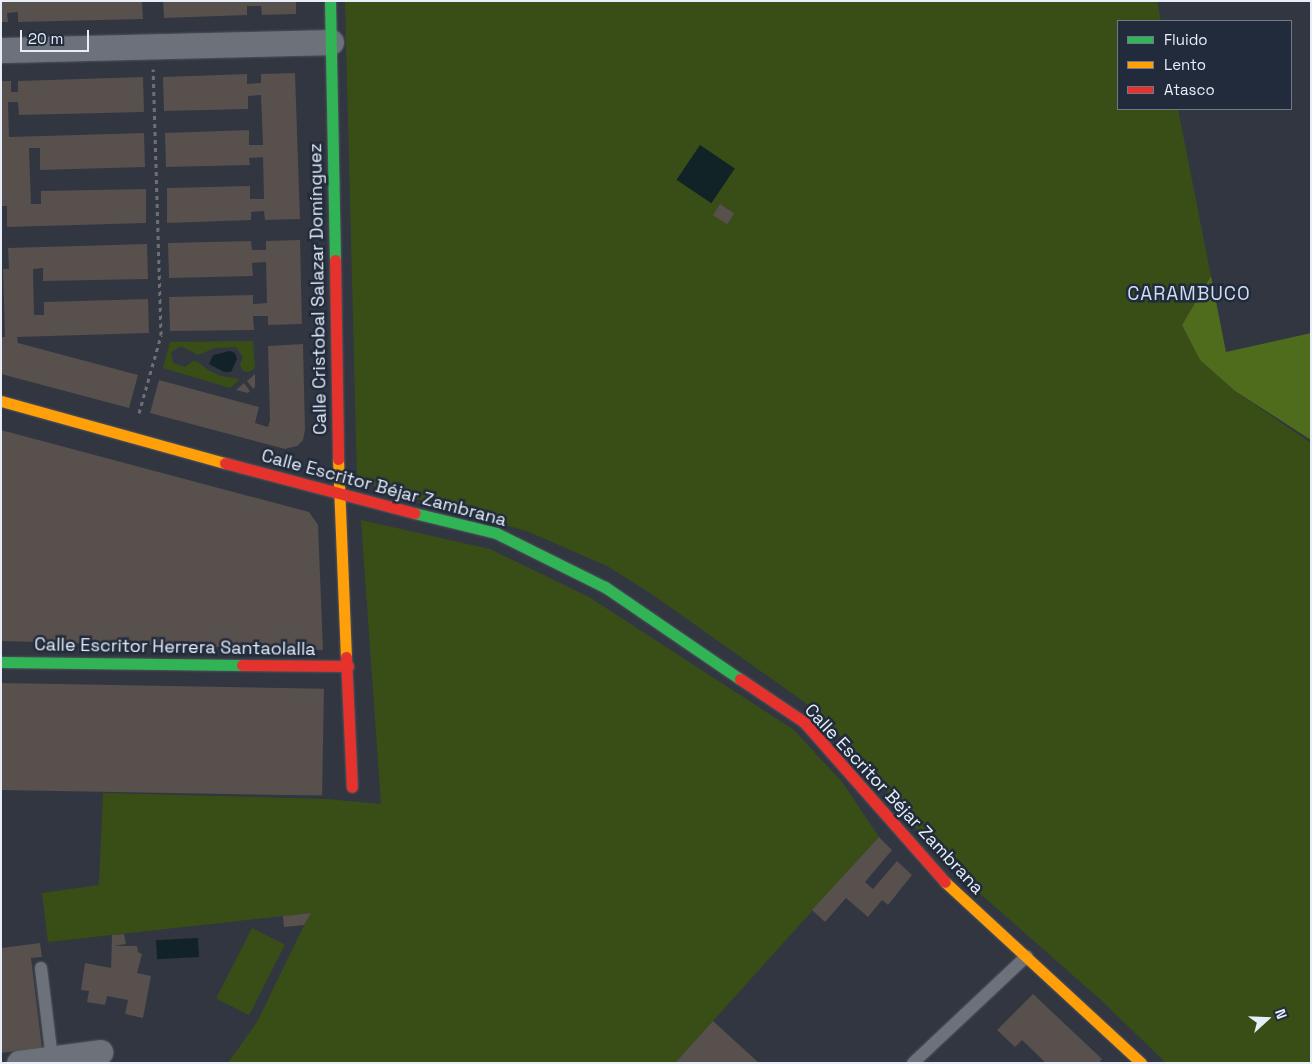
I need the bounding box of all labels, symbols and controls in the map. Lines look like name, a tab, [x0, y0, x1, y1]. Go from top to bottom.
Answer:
scale bar	[22, 20, 91, 52]
legend	[1117, 20, 1292, 110]
text: 20 m	[28, 29, 63, 48]
text: Fluido	[1164, 30, 1208, 49]
text: Lento	[1164, 55, 1206, 74]
text: Atasco	[1164, 80, 1215, 99]
street label: Calle Cristobal Salazar Domínguez	[305, 143, 331, 435]
district label: CARAMBUCO	[1126, 283, 1252, 305]
street label: Calle Escritor Béjar Zambrana	[259, 445, 509, 531]
street label: Calle Escritor Herrera Santaolalla	[34, 634, 316, 660]
street label: Calle Escritor Béjar Zambrana	[800, 699, 988, 899]
north arrow	[1242, 994, 1292, 1044]
text: N	[1271, 1006, 1291, 1021]

